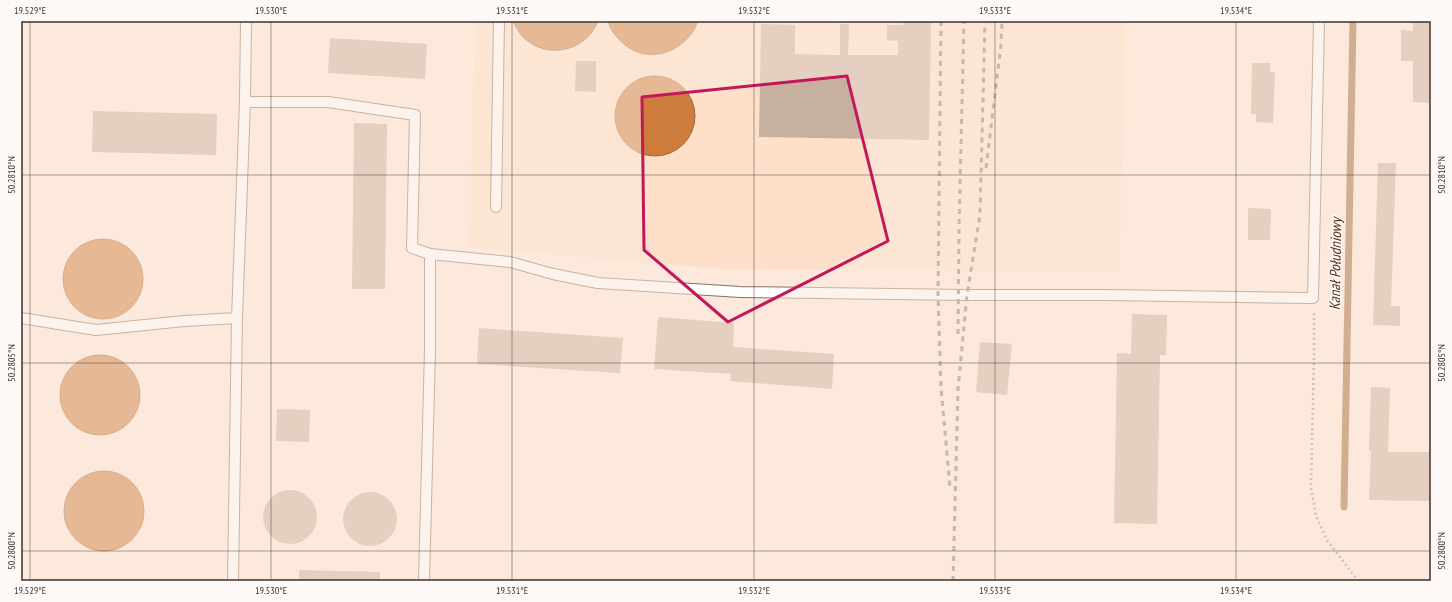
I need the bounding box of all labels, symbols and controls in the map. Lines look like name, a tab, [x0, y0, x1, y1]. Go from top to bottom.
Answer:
text: 19.529°E	[14, 4, 46, 17]
text: 19.530°E	[255, 4, 287, 17]
text: 19.531°E	[496, 4, 528, 17]
text: 19.532°E	[738, 4, 770, 17]
text: 19.533°E	[979, 4, 1011, 17]
text: 19.534°E	[1220, 4, 1252, 17]
text: 50.2810°N	[5, 156, 18, 194]
text: 50.2810°N	[1435, 156, 1448, 194]
water label: Kanał Południowy	[1325, 215, 1345, 310]
text: 50.2805°N	[5, 344, 18, 382]
text: 50.2805°N	[1435, 344, 1448, 382]
text: 50.2800°N	[5, 532, 18, 570]
text: 50.2800°N	[1435, 532, 1448, 570]
text: 19.529°E	[14, 584, 46, 597]
text: 19.530°E	[255, 584, 287, 597]
text: 19.531°E	[496, 584, 528, 597]
text: 19.532°E	[738, 584, 770, 597]
text: 19.533°E	[979, 584, 1011, 597]
text: 19.534°E	[1220, 584, 1252, 597]

